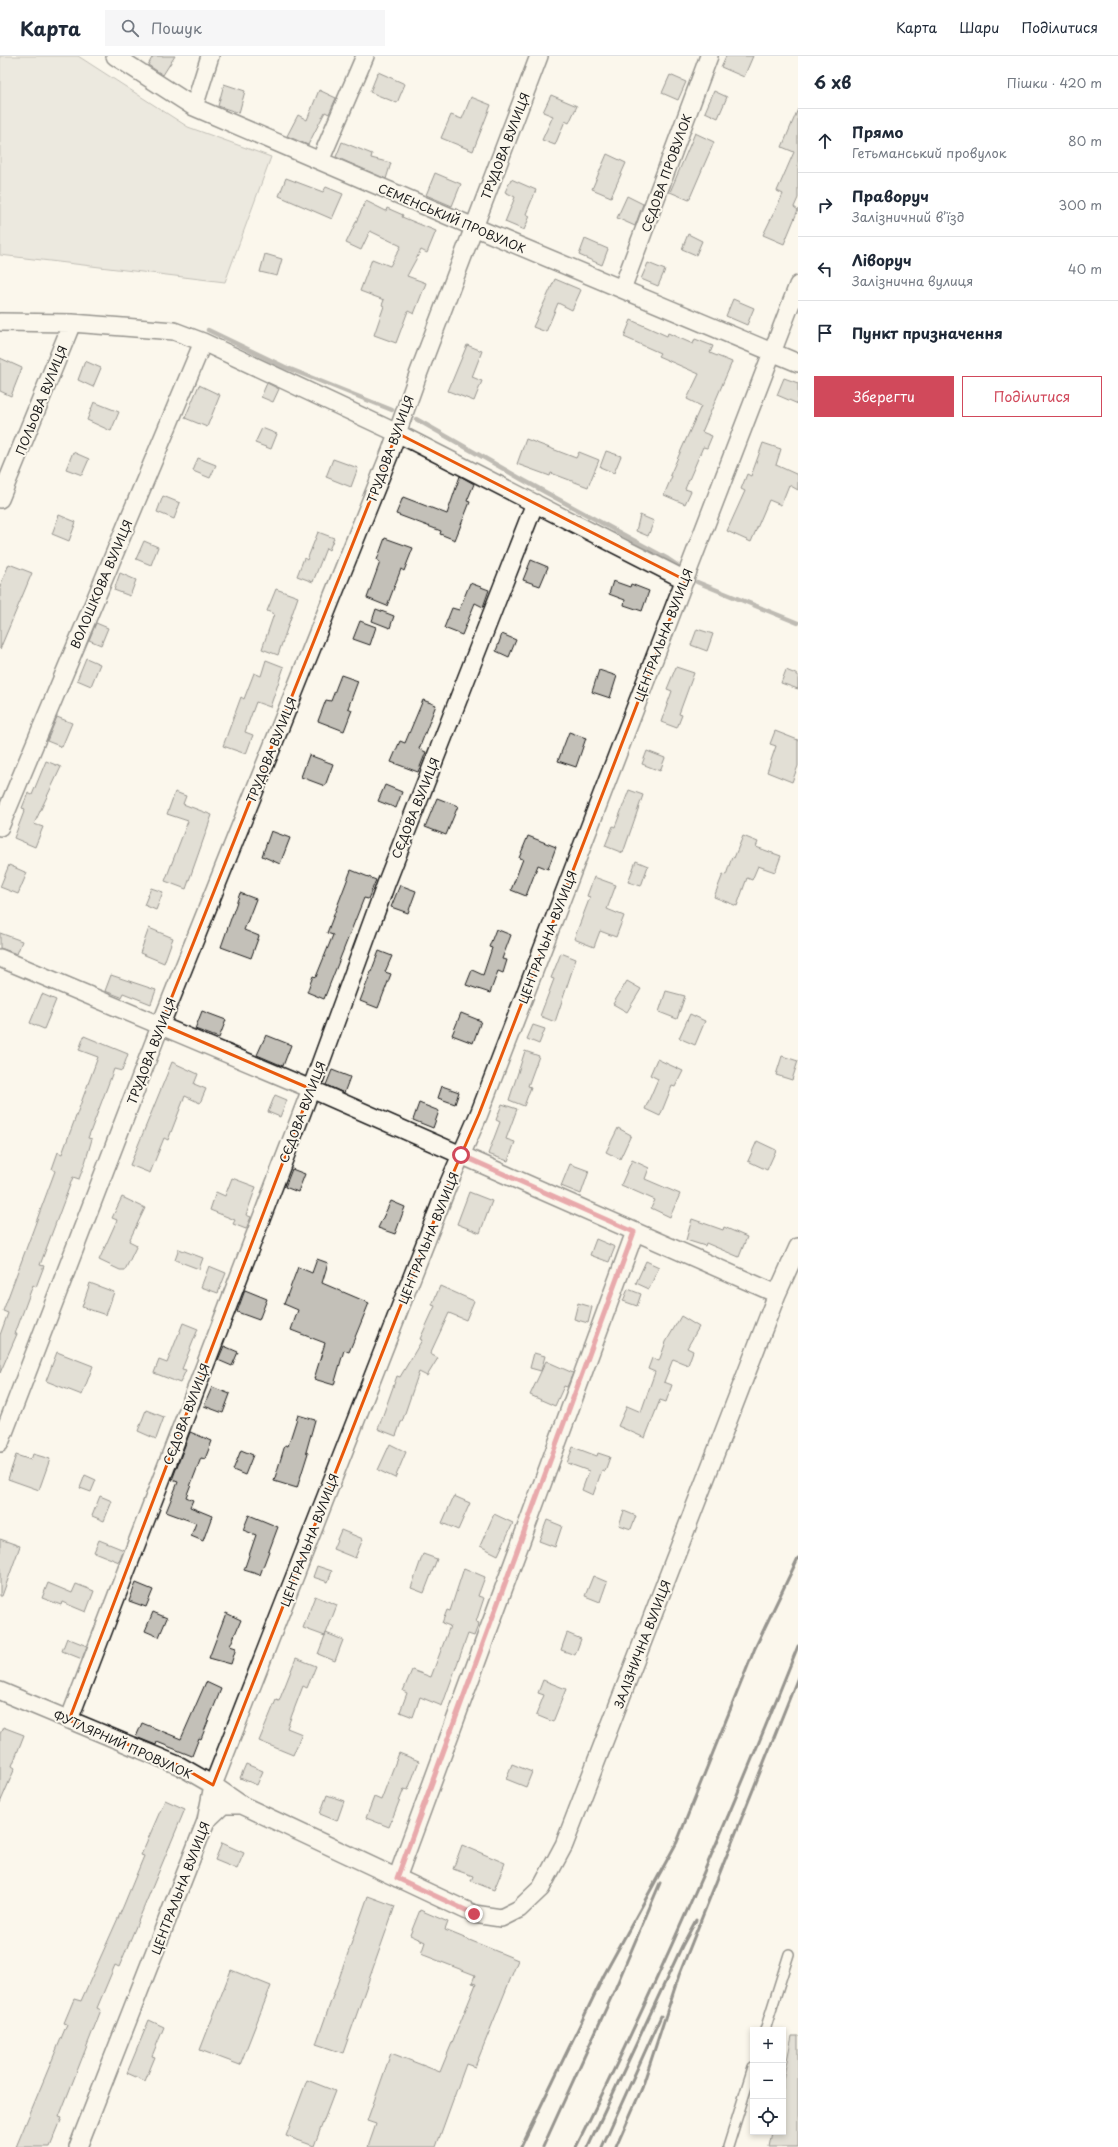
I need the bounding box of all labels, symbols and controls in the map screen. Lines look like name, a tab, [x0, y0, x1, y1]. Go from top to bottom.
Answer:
search box	[105, 10, 385, 46]
text: Карта	[20, 14, 81, 42]
text: Пошук	[151, 16, 202, 39]
icon: search	[119, 17, 141, 39]
text: Карта	[896, 17, 937, 38]
text: Шари	[959, 17, 999, 38]
text: Поділитися	[1021, 17, 1098, 38]
text: 6 хв	[814, 69, 851, 95]
text: Пішки · 420 m	[1007, 73, 1102, 92]
street label: ТРУДОВА ВУЛИЦЯ	[476, 90, 534, 202]
street label: СЄДОВА ПРОВУЛОК	[636, 111, 696, 235]
text: Прямо	[852, 120, 903, 143]
icon: ahead	[814, 130, 836, 152]
text: 80 m	[1068, 131, 1102, 150]
text: Гетьманський провулок	[852, 143, 1006, 162]
street label: СЕМЕНСЬКИЙ ПРОВУЛОК	[375, 179, 529, 257]
text: Праворуч	[852, 184, 929, 207]
icon: right	[814, 194, 836, 216]
text: 300 m	[1058, 195, 1102, 214]
text: Залізничний в’їзд	[852, 207, 964, 226]
text: Ліворуч	[852, 248, 912, 271]
icon: left	[814, 258, 836, 280]
text: 40 m	[1068, 259, 1102, 278]
text: Залізнична вулиця	[852, 271, 973, 290]
text: Пункт призначення	[852, 321, 1003, 344]
icon: arrive	[814, 322, 836, 344]
street label: ПОЛЬОВА ВУЛИЦЯ	[11, 343, 71, 457]
button: Зберегти	[814, 376, 954, 417]
button: Поділитися	[962, 376, 1102, 417]
street label: ТРУДОВА ВУЛИЦЯ	[362, 393, 418, 505]
street label: ВОЛОШКОВА ВУЛИЦЯ	[66, 517, 136, 651]
street label: ЦЕНТРАЛЬНА ВУЛИЦЯ	[629, 566, 697, 704]
street label: ТРУДОВА ВУЛИЦЯ	[241, 694, 301, 806]
street label: СЄДОВА ВУЛИЦЯ	[386, 755, 444, 861]
street label: ЦЕНТРАЛЬНА ВУЛИЦЯ	[513, 868, 581, 1006]
street label: ТРУДОВА ВУЛИЦЯ	[122, 995, 180, 1107]
street label: СЄДОВА ВУЛИЦЯ	[274, 1058, 330, 1166]
route start	[452, 1146, 470, 1164]
street label: ЦЕНТРАЛЬНА ВУЛИЦЯ	[393, 1169, 463, 1307]
street label: СЄДОВА ВУЛИЦЯ	[158, 1360, 214, 1468]
street label: ЦЕНТРАЛЬНА ВУЛИЦЯ	[275, 1471, 343, 1609]
street label: ЗАЛІЗНИЧНА ВУЛИЦЯ	[609, 1577, 675, 1711]
street label: ФУТЛЯРНИЙ ПРОВУЛОК	[51, 1705, 195, 1783]
street label: ЦЕНТРАЛЬНА ВУЛИЦЯ	[146, 1819, 214, 1957]
route end	[465, 1905, 483, 1923]
map controls	[750, 2027, 786, 2135]
button: +	[750, 2027, 786, 2063]
button: −	[750, 2063, 786, 2099]
button: locate	[750, 2099, 786, 2135]

